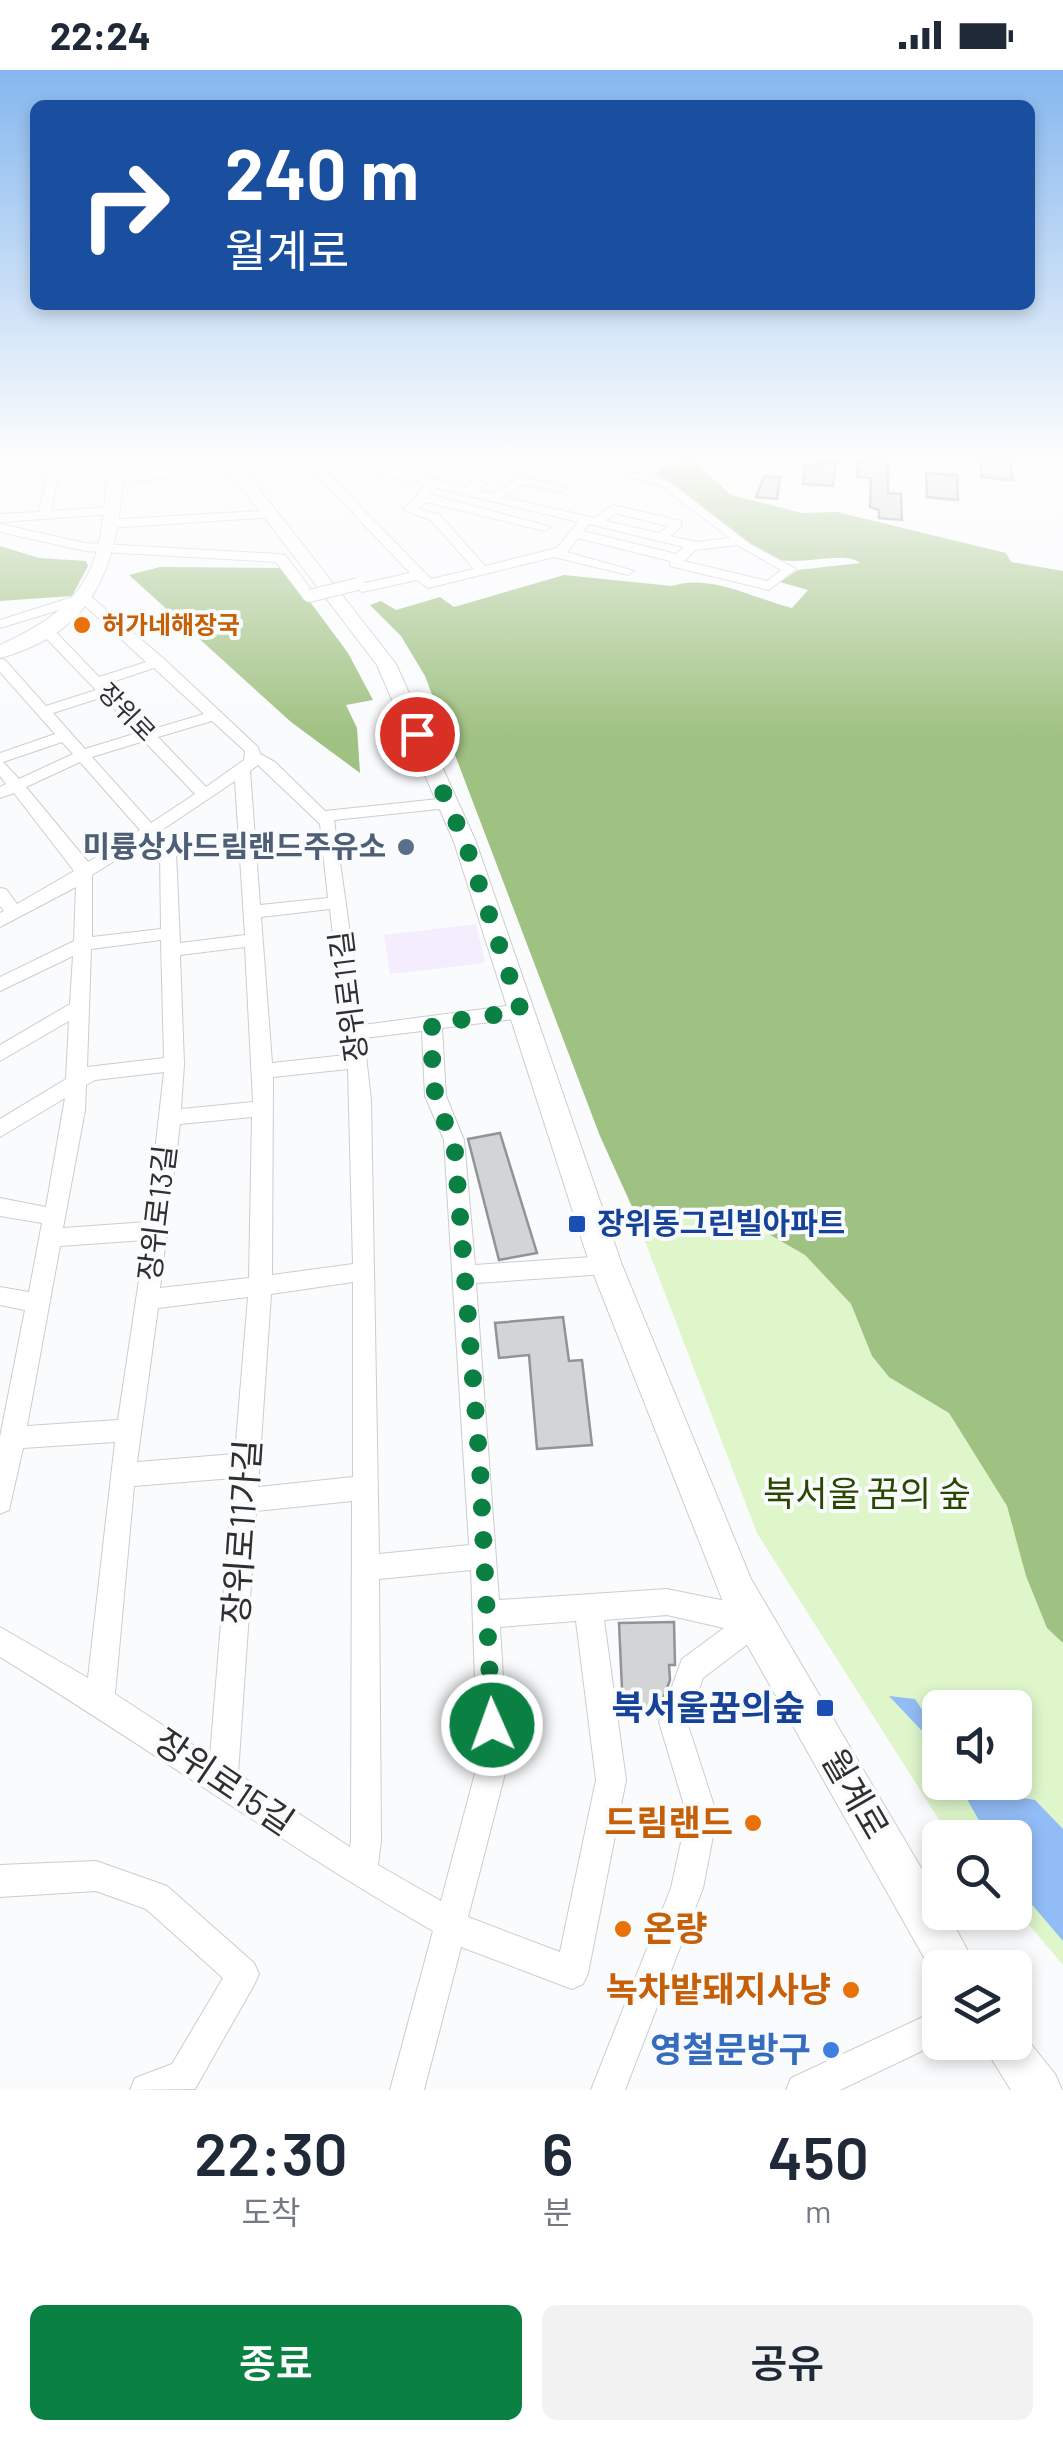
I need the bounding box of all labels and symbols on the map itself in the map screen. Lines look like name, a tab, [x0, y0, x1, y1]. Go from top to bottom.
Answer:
place label: 허가네해장국	[102, 609, 240, 639]
marker: 허가네해장국	[71, 614, 93, 636]
street label: 장위로	[93, 676, 162, 747]
pin	[375, 692, 460, 777]
place label: 미륭상사드림랜드주유소	[82, 827, 386, 863]
marker: 미륭상사드림랜드주유소	[395, 836, 417, 858]
street label: 장위로11길	[321, 929, 373, 1064]
street label: 장위로13길	[130, 1143, 182, 1283]
place label: 장위동그린빌아파트	[597, 1204, 845, 1240]
marker: 장위동그린빌아파트	[566, 1213, 588, 1235]
street label: 장위로11가길	[213, 1438, 267, 1626]
park label: 북서울 꿈의 숲	[763, 1471, 971, 1513]
position arrow	[440, 1673, 544, 1777]
place label: 북서울꿈의숲	[612, 1685, 805, 1727]
marker: 북서울꿈의숲	[814, 1697, 836, 1719]
street label: 장위로15길	[147, 1718, 303, 1842]
street label: 월계로	[814, 1741, 899, 1845]
place label: 드림랜드	[604, 1800, 733, 1842]
marker: 드림랜드	[742, 1812, 764, 1834]
place label: 온량	[643, 1906, 707, 1948]
marker: 온량	[612, 1918, 634, 1940]
place label: 녹차밭돼지사냥	[606, 1967, 831, 2009]
marker: 녹차밭돼지사냥	[840, 1979, 862, 2001]
place label: 영철문방구	[650, 2027, 811, 2069]
marker: 영철문방구	[820, 2039, 842, 2061]

